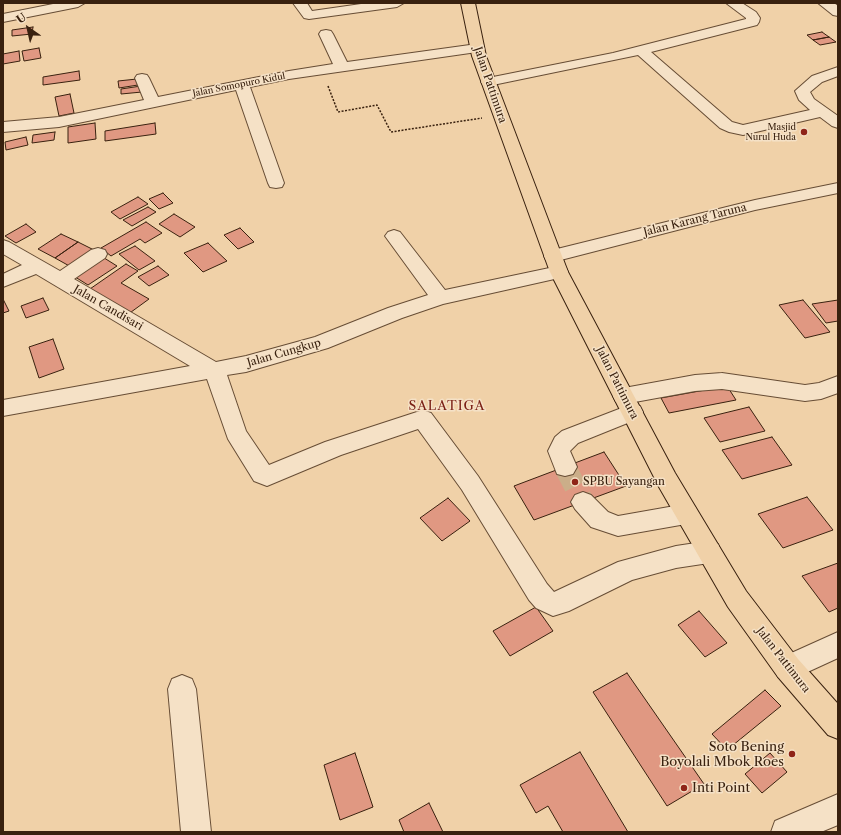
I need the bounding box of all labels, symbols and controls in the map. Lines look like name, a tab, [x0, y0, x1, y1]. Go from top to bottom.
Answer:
north arrow	[8, 8, 48, 48]
text: U	[14, 10, 29, 26]
street label: Jalan Pattimura	[471, 45, 509, 125]
street label: Jalan Somopuro Kidul	[192, 71, 286, 99]
place label: Masjid Nurul Huda	[745, 122, 796, 143]
marker: Masjid Nurul Huda	[799, 127, 809, 137]
street label: Jalan Karang Taruna	[642, 201, 748, 239]
street label: Jalan Candisari	[71, 283, 145, 333]
street label: Jalan Cungkup	[246, 336, 322, 370]
street label: Jalan Pattimura	[593, 344, 641, 422]
district label: SALATIGA	[409, 398, 485, 414]
place label: SPBU Sayangan	[583, 475, 665, 489]
marker: SPBU Sayangan	[570, 477, 580, 487]
street label: Jalan Pattimura	[753, 624, 813, 696]
place label: Soto Bening Boyolali Mbok Roes	[660, 739, 784, 770]
marker: Soto Bening Boyolali Mbok Roes	[787, 749, 797, 759]
place label: Inti Point	[692, 780, 750, 796]
marker: Inti Point	[679, 783, 689, 793]

